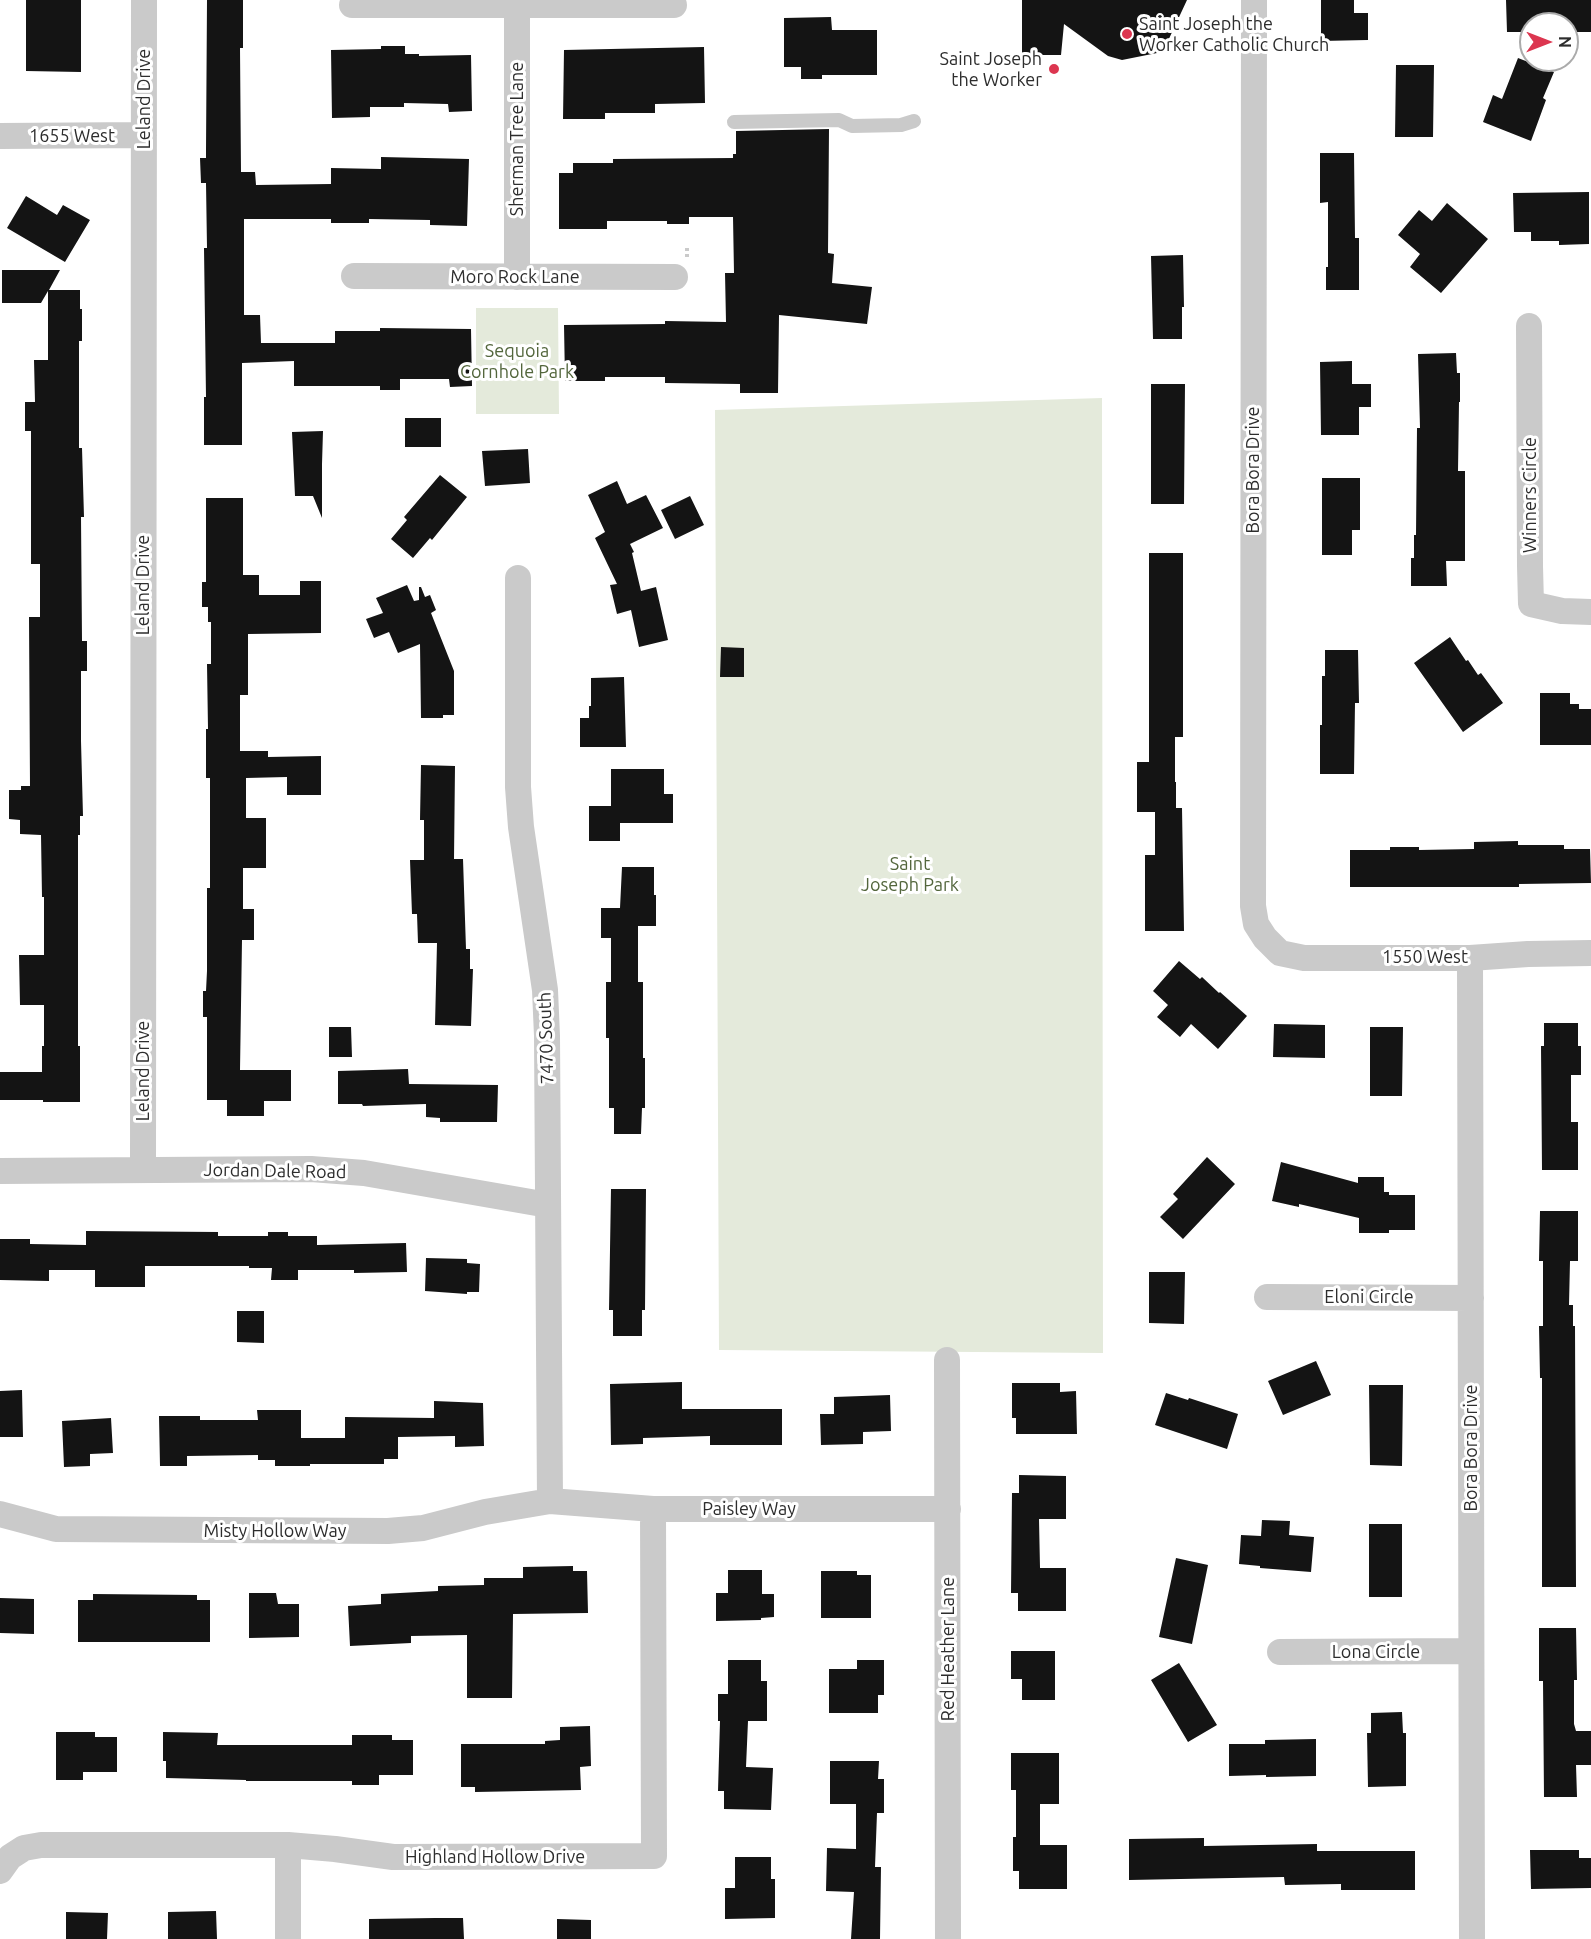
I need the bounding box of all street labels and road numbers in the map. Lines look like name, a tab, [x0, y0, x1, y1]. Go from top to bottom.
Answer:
street label: Leland Drive	[133, 49, 155, 149]
street label: Sherman Tree Lane	[506, 62, 528, 216]
street label: 1655 West	[29, 125, 115, 147]
street label: Moro Rock Lane	[450, 266, 580, 288]
street label: Bora Bora Drive	[1242, 407, 1264, 533]
street label: Winners Circle	[1519, 437, 1541, 553]
street label: Leland Drive	[132, 535, 154, 635]
street label: 1550 West	[1382, 946, 1468, 968]
street label: 7470 South	[534, 991, 558, 1085]
street label: Leland Drive	[132, 1021, 154, 1121]
street label: Jordan Dale Road	[204, 1159, 346, 1183]
street label: Eloni Circle	[1324, 1286, 1414, 1308]
street label: Bora Bora Drive	[1460, 1385, 1482, 1511]
street label: Paisley Way	[702, 1498, 796, 1520]
street label: Misty Hollow Way	[203, 1520, 347, 1542]
street label: Red Heather Lane	[937, 1577, 959, 1721]
street label: Lona Circle	[1332, 1641, 1420, 1663]
street label: Highland Hollow Drive	[405, 1846, 585, 1868]

